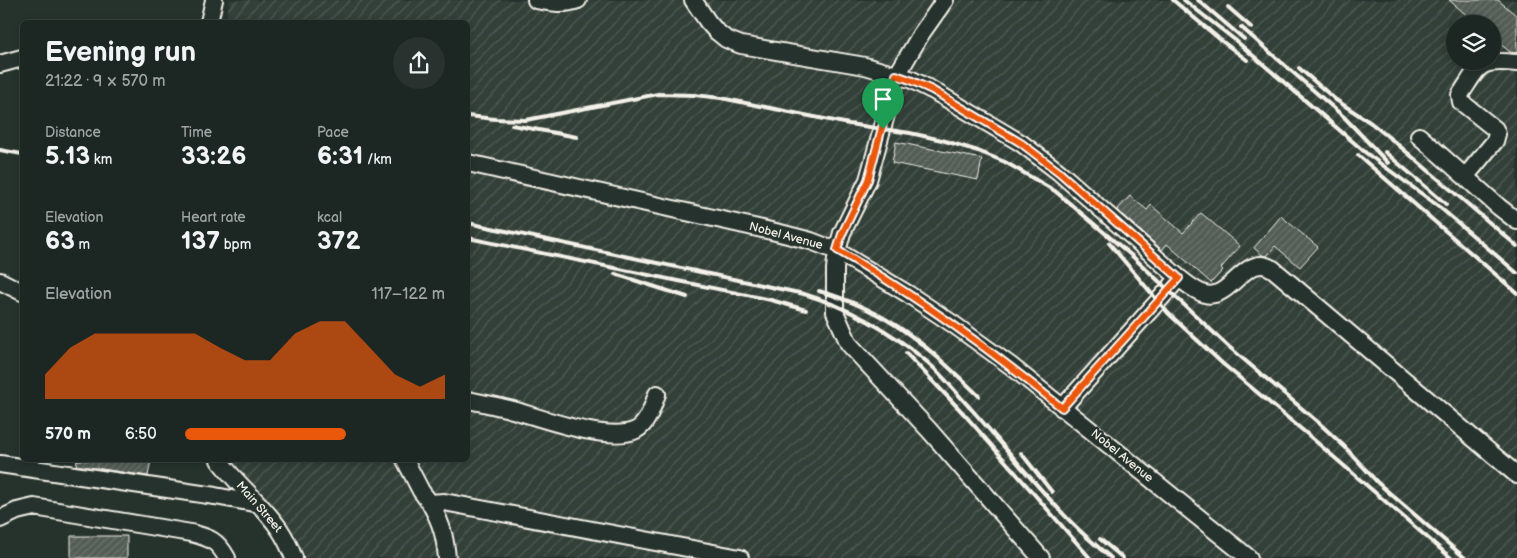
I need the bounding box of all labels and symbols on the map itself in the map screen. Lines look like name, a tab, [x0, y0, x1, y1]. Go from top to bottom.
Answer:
pin	[862, 78, 904, 129]
street label: Nobel Avenue	[747, 219, 825, 253]
street label: Nobel Avenue	[1088, 426, 1156, 486]
street label: Main Street	[233, 478, 285, 536]

